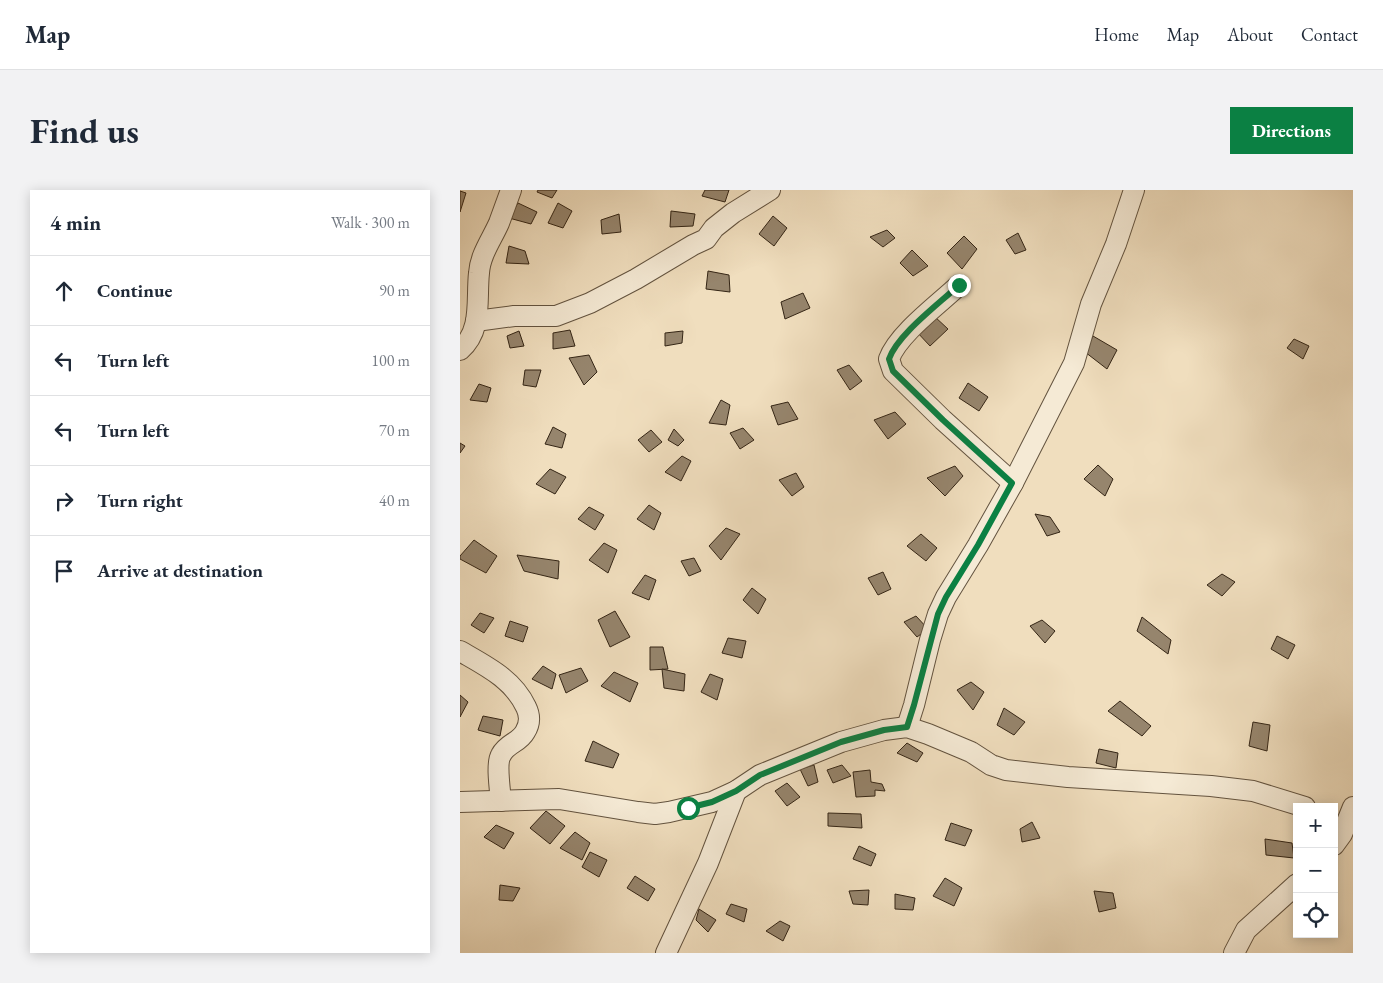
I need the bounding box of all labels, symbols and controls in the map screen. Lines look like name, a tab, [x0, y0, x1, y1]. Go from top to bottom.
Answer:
text: Map	[25, 19, 70, 50]
text: Home	[1094, 23, 1139, 46]
text: Map	[1167, 23, 1199, 46]
text: About	[1227, 23, 1273, 46]
text: Contact	[1301, 23, 1358, 46]
button: Directions	[1230, 107, 1353, 154]
text: Find us	[30, 108, 139, 153]
text: 4 min	[50, 209, 101, 236]
text: Walk · 300 m	[331, 212, 410, 233]
route end	[948, 274, 971, 297]
icon: ahead	[50, 277, 78, 305]
text: Continue	[97, 278, 172, 303]
text: 90 m	[379, 280, 410, 301]
icon: left	[50, 347, 78, 375]
text: Turn left	[97, 348, 169, 373]
text: 100 m	[371, 350, 410, 371]
icon: left	[50, 417, 78, 445]
text: Turn left	[97, 418, 169, 443]
text: 70 m	[379, 420, 410, 441]
icon: right	[50, 487, 78, 515]
text: Turn right	[97, 488, 183, 513]
text: 40 m	[379, 490, 410, 511]
icon: arrive	[50, 557, 78, 585]
text: Arrive at destination	[97, 558, 263, 583]
route start	[677, 797, 700, 820]
map controls	[1293, 803, 1338, 938]
button: +	[1293, 803, 1338, 848]
button: −	[1293, 848, 1338, 893]
button: locate	[1293, 893, 1338, 938]

